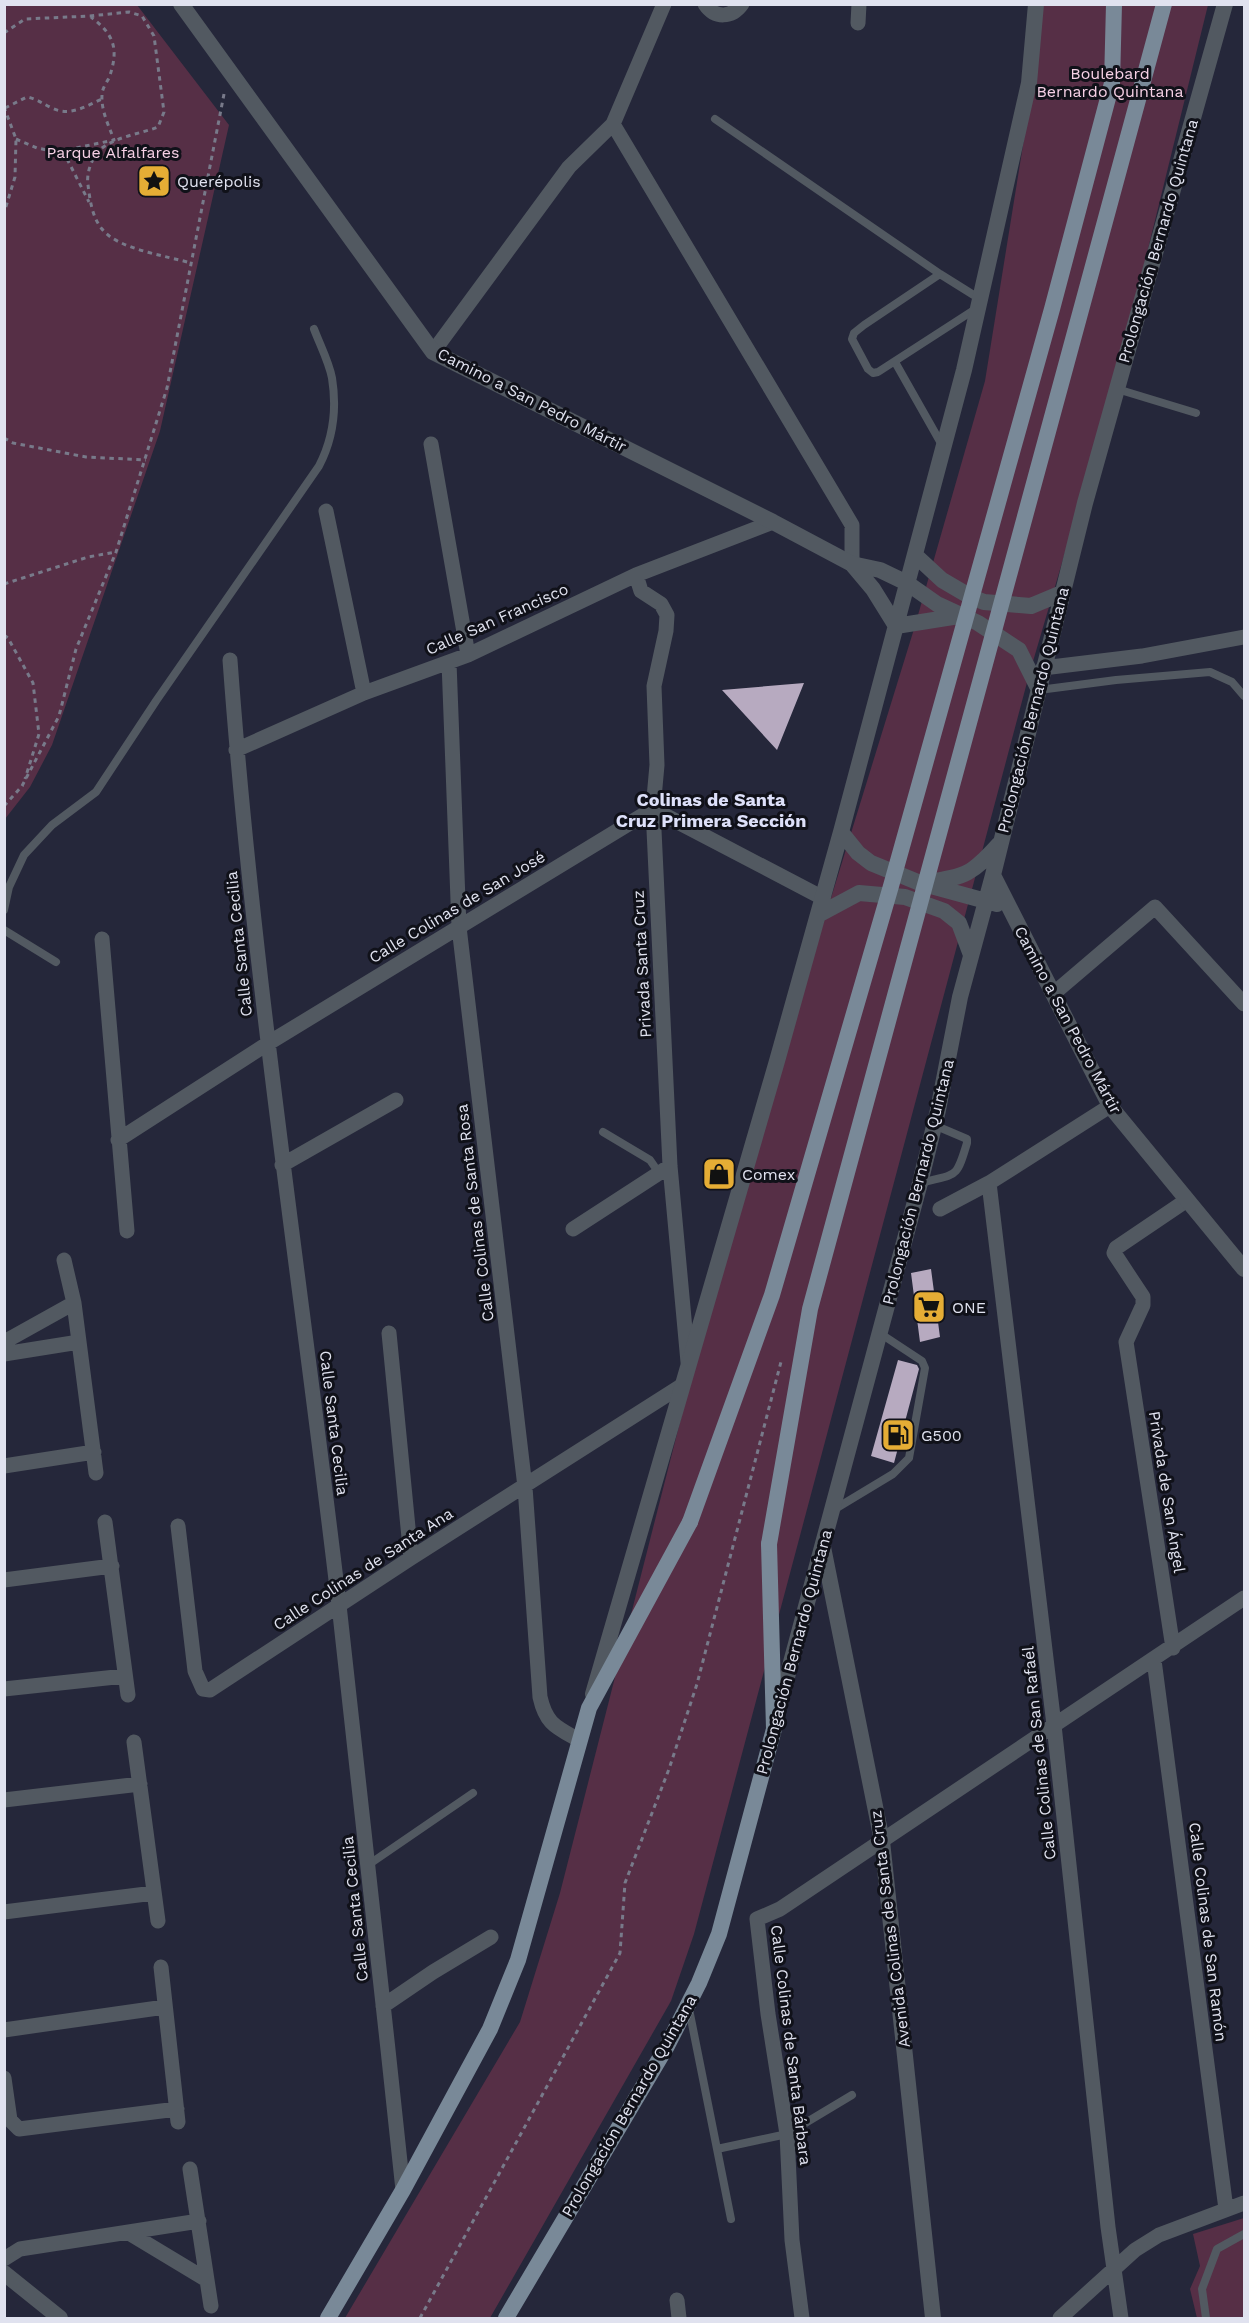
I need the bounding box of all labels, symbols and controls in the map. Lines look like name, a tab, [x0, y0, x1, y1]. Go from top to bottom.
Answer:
park label: Boulebard Bernardo Quintana	[1036, 64, 1184, 101]
street label: Prolongación Bernardo Quintana	[1114, 117, 1202, 365]
park label: Parque Alfalfares	[46, 143, 180, 162]
place icon: Querépolis	[136, 163, 172, 199]
place label: Querépolis	[177, 172, 261, 191]
street label: Camino a San Pedro Mártir	[434, 344, 630, 456]
street label: Calle San Francisco	[423, 579, 571, 659]
street label: Prolongación Bernardo Quintana	[993, 585, 1073, 835]
district label: Colinas de Santa Cruz Primera Sección	[616, 789, 806, 831]
street label: Calle Colinas de San José	[365, 847, 549, 967]
street label: Calle Santa Cecilia	[222, 870, 256, 1018]
street label: Privada Santa Cruz	[629, 890, 655, 1038]
street label: Camino a San Pedro Mártir	[1010, 923, 1126, 1117]
street label: Prolongación Bernardo Quintana	[878, 1057, 958, 1307]
street label: Calle Colinas de Santa Rosa	[452, 1103, 498, 1323]
shop icon: Comex	[701, 1156, 737, 1192]
place label: Comex	[742, 1165, 795, 1184]
supermarket icon: ONE	[911, 1289, 947, 1325]
place label: ONE	[952, 1298, 986, 1317]
street label: Calle Santa Cecilia	[316, 1349, 352, 1497]
street label: Privada de San Ángel	[1145, 1410, 1189, 1574]
fuel station icon: G500	[880, 1417, 916, 1453]
place label: G500	[921, 1426, 962, 1445]
street label: Calle Colinas de Santa Ana	[270, 1504, 456, 1634]
street label: Prolongación Bernardo Quintana	[752, 1527, 836, 1777]
street label: Calle Colinas de San Rafaél	[1018, 1645, 1060, 1861]
street label: Avenida Colinas de Santa Cruz	[866, 1809, 914, 2049]
street label: Calle Colinas de San Ramón	[1185, 1821, 1231, 2043]
street label: Calle Santa Cecilia	[338, 1835, 372, 1983]
street label: Calle Colinas de Santa Bárbara	[767, 1924, 815, 2166]
street label: Prolongación Bernardo Quintana	[558, 1992, 700, 2220]

